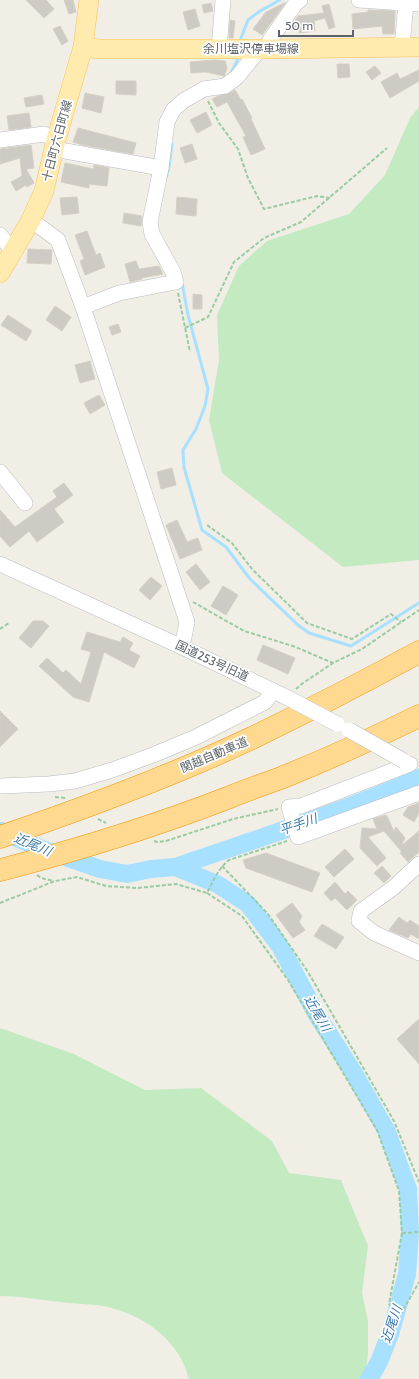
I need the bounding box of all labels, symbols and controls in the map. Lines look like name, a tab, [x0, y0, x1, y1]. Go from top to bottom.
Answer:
scale bar	[279, 12, 353, 38]
text: 50 m	[285, 18, 313, 33]
street label: 余川塩沢停車場線	[203, 41, 299, 56]
street label: 十日町六日町線	[38, 98, 75, 183]
street label: 国道253号旧道	[173, 637, 251, 684]
street label: 関越自動車道	[178, 734, 250, 776]
water label: 平手川	[277, 809, 321, 838]
water label: 近尾川	[12, 829, 56, 860]
water label: 近尾川	[301, 992, 336, 1036]
water label: 近尾川	[377, 1301, 406, 1345]

